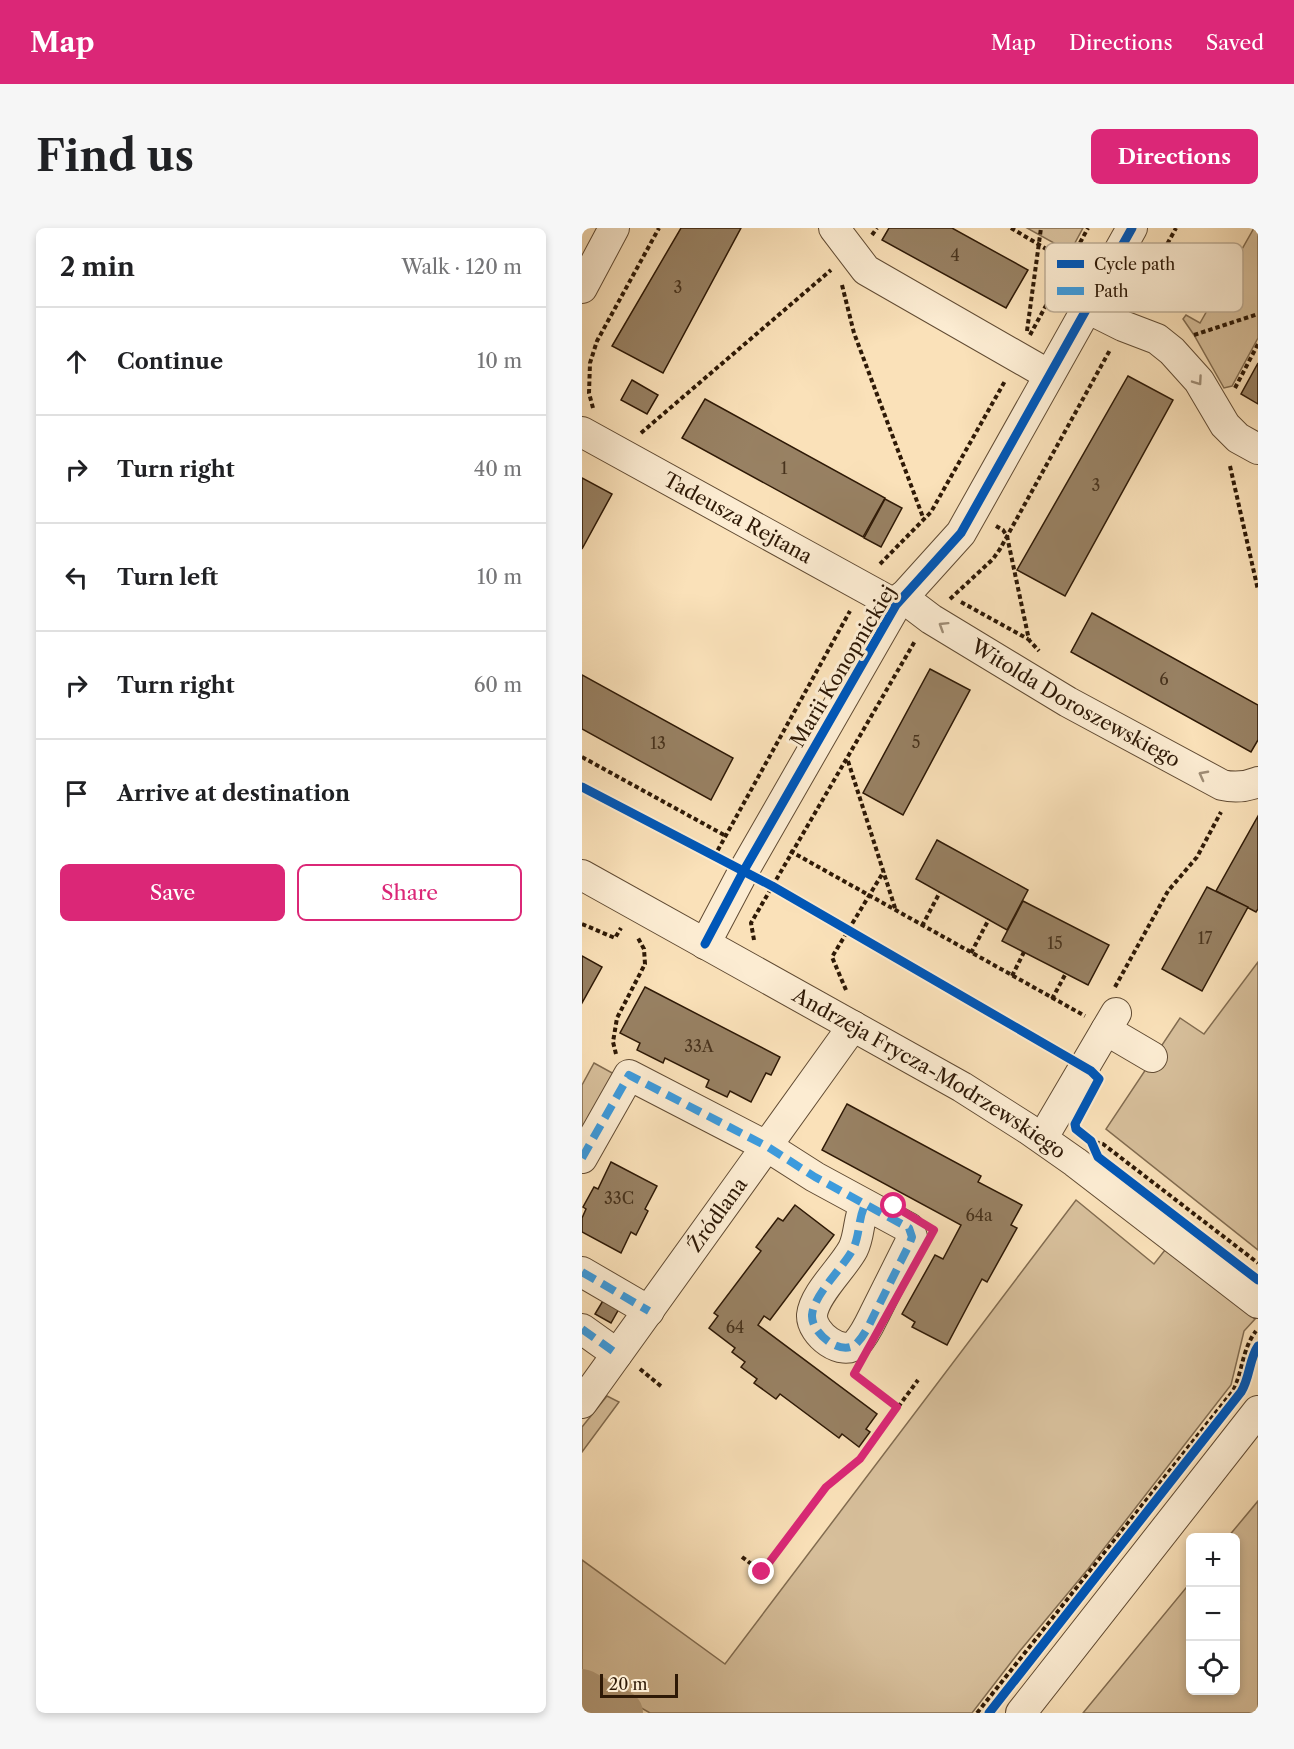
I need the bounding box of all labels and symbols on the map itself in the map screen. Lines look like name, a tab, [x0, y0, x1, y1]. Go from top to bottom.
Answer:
legend	[1045, 243, 1243, 312]
house number: 4	[950, 245, 960, 265]
text: Cycle path	[1094, 254, 1175, 274]
house number: 3	[674, 277, 682, 297]
text: Path	[1094, 281, 1128, 301]
one-way arrow	[1191, 374, 1202, 385]
house number: 1	[781, 458, 788, 478]
street label: Tadeusza Rejtana	[659, 467, 817, 569]
house number: 3	[1092, 475, 1100, 495]
street label: Marii Konopnickiej	[785, 581, 901, 751]
one-way arrow	[939, 621, 949, 633]
street label: Witolda Doroszewskiego	[966, 634, 1184, 772]
house number: 6	[1159, 669, 1169, 689]
house number: 5	[912, 732, 920, 752]
house number: 13	[650, 733, 666, 753]
one-way arrow	[1199, 771, 1209, 782]
house number: 17	[1198, 928, 1212, 948]
house number: 15	[1047, 933, 1063, 953]
street label: Andrzeja Frycza-Modrzewskiego	[788, 983, 1070, 1164]
house number: 33A	[684, 1036, 715, 1056]
street label: Źródlana	[682, 1172, 752, 1256]
house number: 33C	[604, 1188, 634, 1208]
route start	[880, 1192, 906, 1218]
house number: 64a	[965, 1205, 993, 1225]
house number: 64	[726, 1317, 744, 1337]
route end	[748, 1558, 774, 1584]
scale bar	[600, 1671, 678, 1698]

